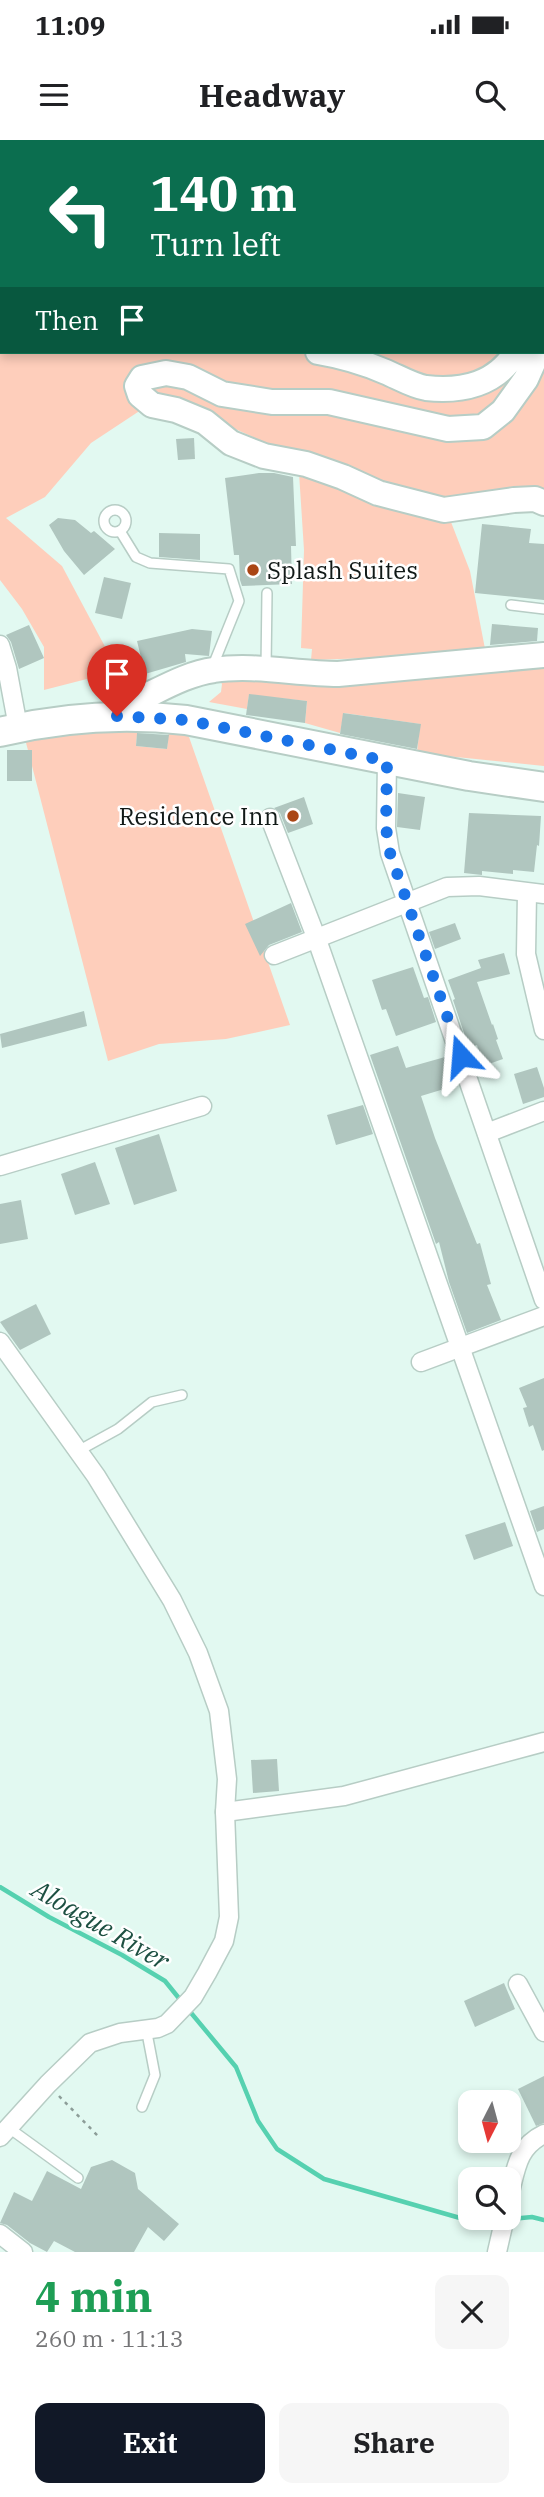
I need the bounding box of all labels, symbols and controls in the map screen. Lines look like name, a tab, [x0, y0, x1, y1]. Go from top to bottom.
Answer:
text: 11:09	[35, 8, 105, 42]
text: Headway	[199, 74, 345, 116]
icon: menu	[35, 76, 73, 114]
icon: search	[471, 76, 509, 114]
text: 140 m	[150, 161, 297, 224]
icon: left	[35, 168, 126, 259]
text: Turn left	[150, 223, 281, 265]
icon: arrive	[113, 301, 151, 339]
text: Then	[35, 303, 99, 337]
place label: Splash Suites	[267, 554, 418, 586]
marker: Splash Suites	[245, 562, 261, 578]
pin	[87, 644, 147, 716]
icon: arrive	[98, 655, 136, 693]
place label: Residence Inn	[119, 800, 279, 832]
marker: Residence Inn	[285, 808, 301, 824]
position arrow	[424, 1019, 498, 1093]
water label: Aloague River	[25, 1870, 176, 1977]
north arrow	[458, 2090, 522, 2152]
map controls	[458, 2090, 521, 2230]
button: search	[458, 2167, 521, 2230]
text: 4 min	[35, 2269, 153, 2324]
button: close	[435, 2275, 509, 2349]
text: 260 m · 11:13	[35, 2323, 184, 2353]
button: Exit	[35, 2403, 265, 2483]
button: Share	[279, 2403, 509, 2483]

